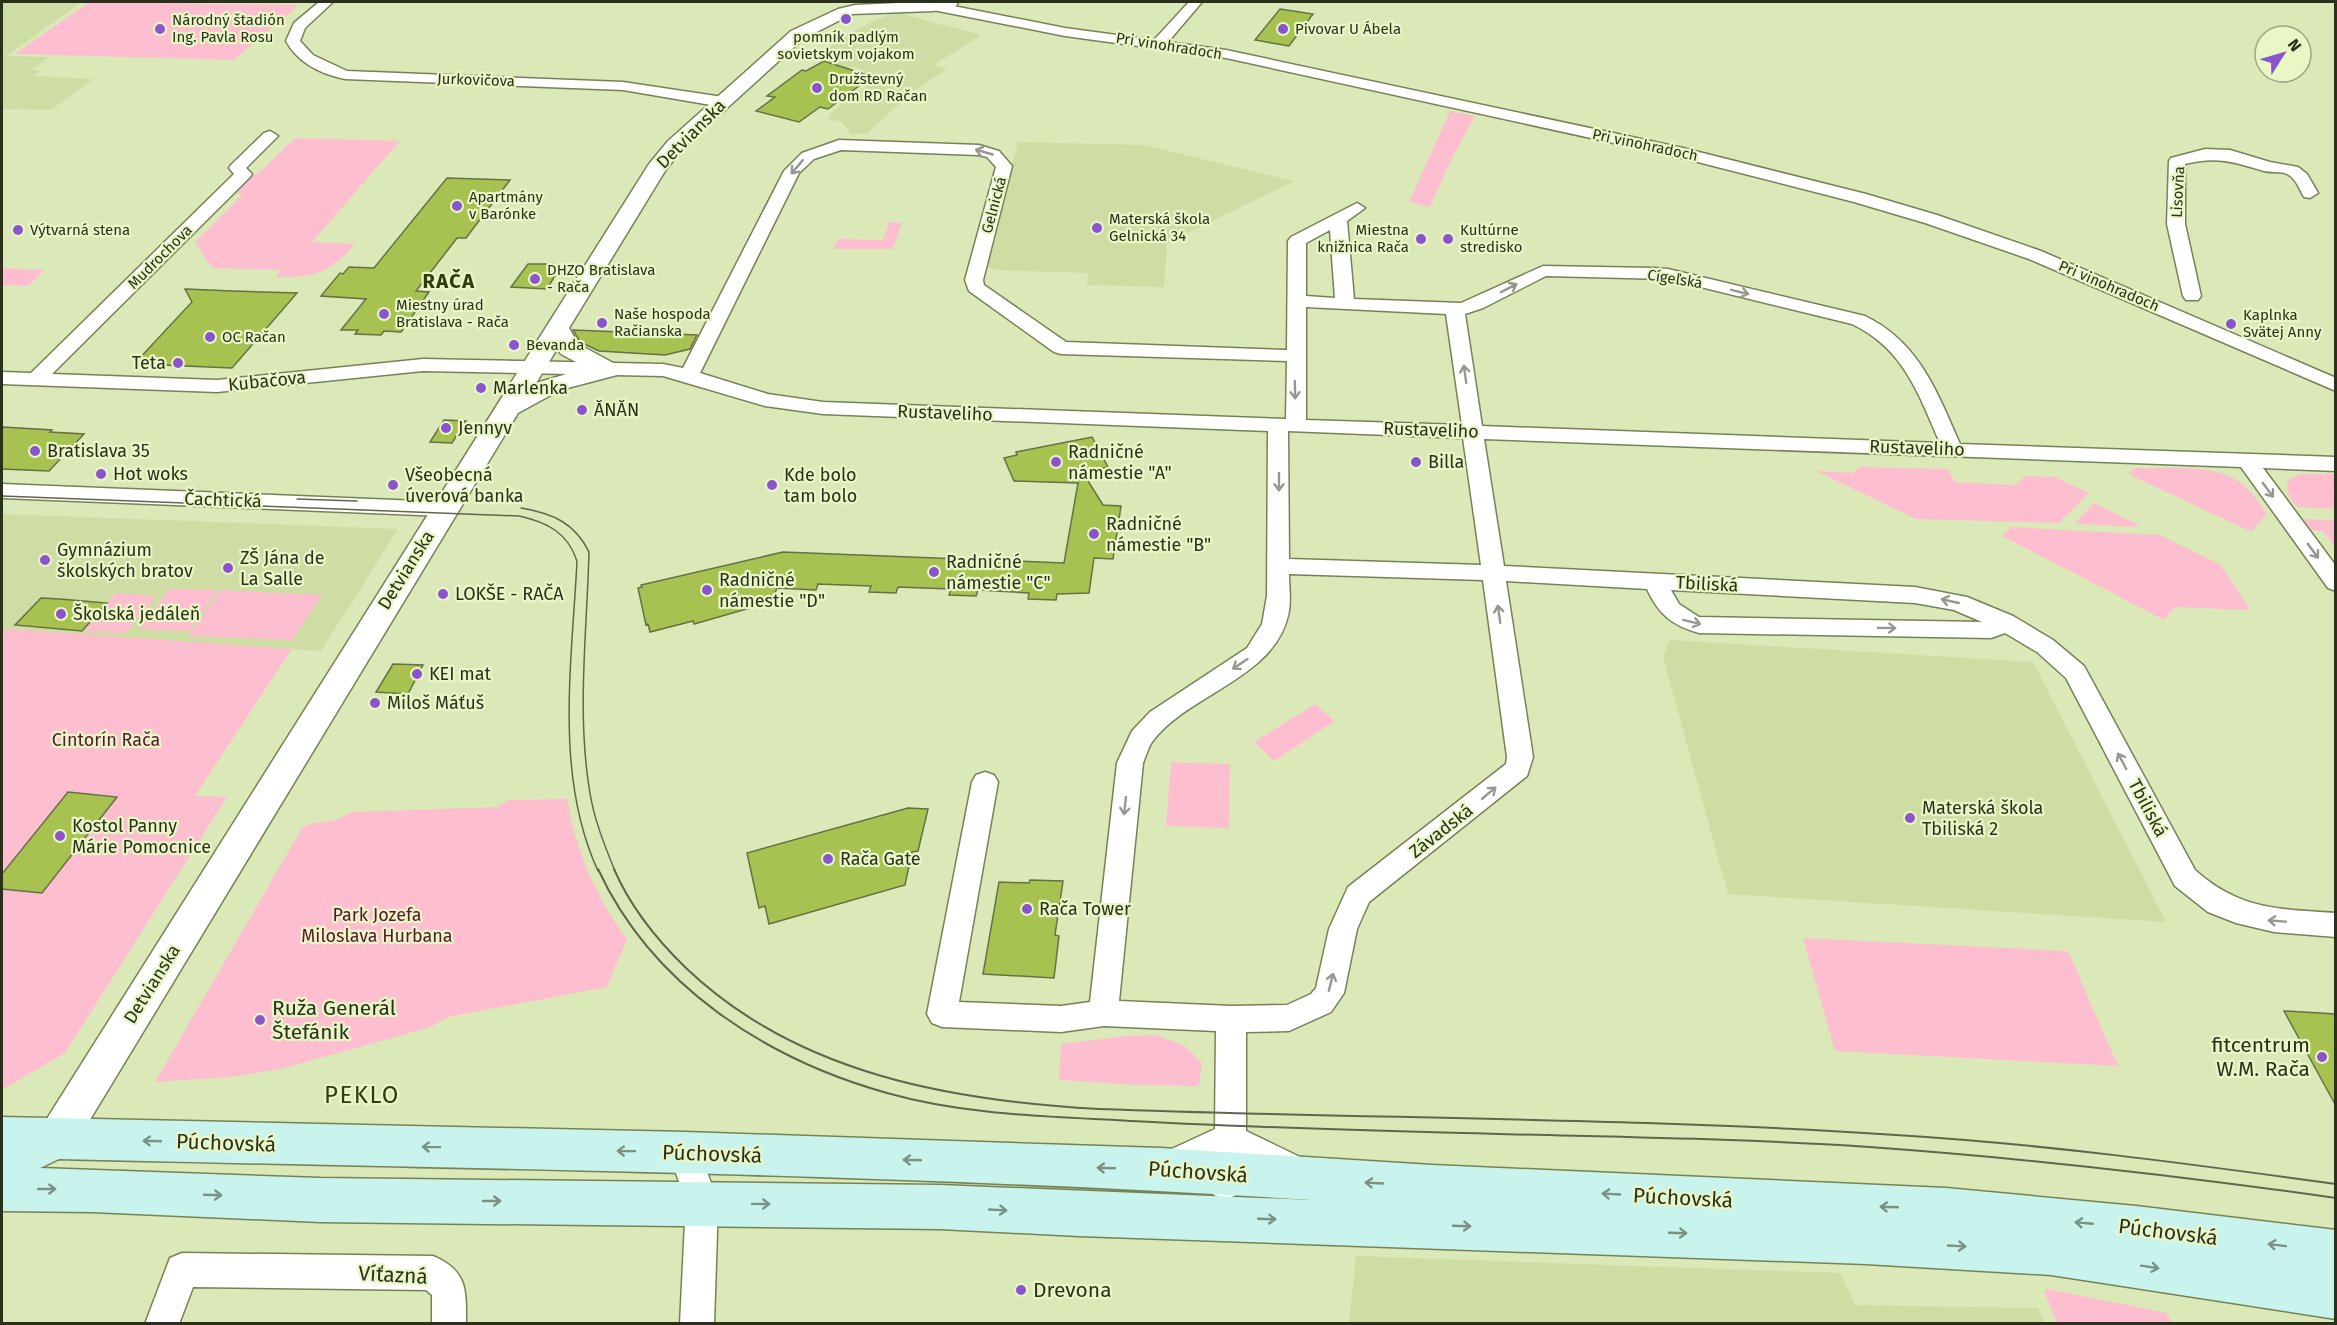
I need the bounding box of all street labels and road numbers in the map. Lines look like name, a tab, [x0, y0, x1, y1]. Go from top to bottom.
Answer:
street label: Pri vinohradoch	[1115, 29, 1223, 63]
street label: Jurkovičova	[437, 70, 515, 90]
street label: Detvianska	[652, 95, 730, 173]
street label: Pri vinohradoch	[1591, 125, 1699, 165]
street label: Lisovňa	[2168, 166, 2188, 218]
street label: Gelnická	[978, 175, 1010, 235]
street label: Mudrochova	[124, 221, 196, 293]
street label: Pri vinohradoch	[2056, 257, 2162, 315]
street label: Cígeľská	[1646, 266, 1704, 292]
street label: Kubačova	[227, 366, 307, 396]
street label: Rustaveliho	[897, 400, 993, 426]
street label: Rustaveliho	[1383, 417, 1479, 443]
street label: Rustaveliho	[1869, 435, 1965, 461]
street label: Čachtická	[184, 488, 262, 512]
street label: Detvianska	[373, 526, 439, 614]
street label: Tbiliská	[1675, 571, 1739, 597]
street label: Tbiliská	[2124, 775, 2172, 841]
street label: Závadská	[1405, 799, 1477, 863]
street label: Detvianska	[119, 940, 185, 1028]
street label: Púchovská	[175, 1128, 277, 1158]
street label: Púchovská	[661, 1139, 763, 1169]
street label: Púchovská	[1147, 1156, 1249, 1188]
street label: Púchovská	[1632, 1182, 1734, 1214]
street label: Púchovská	[2117, 1213, 2219, 1251]
street label: Víťazná	[358, 1260, 428, 1290]

